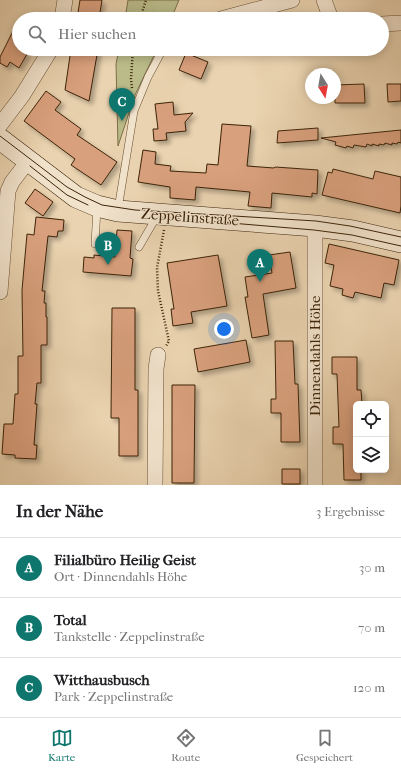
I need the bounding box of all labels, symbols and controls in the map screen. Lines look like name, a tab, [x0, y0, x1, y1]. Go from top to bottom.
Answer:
search box	[12, 12, 389, 56]
icon: search	[26, 23, 48, 45]
text: Hier suchen	[58, 25, 136, 43]
north arrow	[305, 68, 341, 104]
pin: C	[109, 88, 135, 121]
street label: Zeppelinstraße	[140, 205, 240, 229]
pin: B	[95, 232, 121, 265]
pin: A	[247, 249, 273, 282]
street label: Dinnendahls Höhe	[306, 295, 324, 416]
your location	[214, 319, 234, 339]
map controls	[353, 401, 389, 473]
button: locate	[353, 401, 389, 437]
button: layers	[353, 437, 389, 473]
text: In der Nähe	[16, 501, 103, 521]
text: 3 Ergebnisse	[316, 504, 385, 519]
text: Filialbüro Heilig Geist	[54, 551, 196, 569]
text: A	[25, 560, 33, 575]
text: 30 m	[359, 560, 385, 575]
text: Ort · Dinnendahls Höhe	[54, 569, 187, 584]
text: Total	[54, 611, 87, 629]
text: B	[25, 620, 33, 635]
text: 70 m	[358, 620, 385, 635]
text: Tankstelle · Zeppelinstraße	[54, 629, 205, 644]
text: Witthausbusch	[54, 671, 150, 689]
text: C	[25, 680, 33, 695]
text: 120 m	[353, 680, 385, 695]
text: Park · Zeppelinstraße	[54, 689, 173, 704]
tab: Karte	[48, 727, 75, 764]
tab: Route	[171, 727, 200, 764]
tab: Gespeichert	[296, 727, 353, 764]

